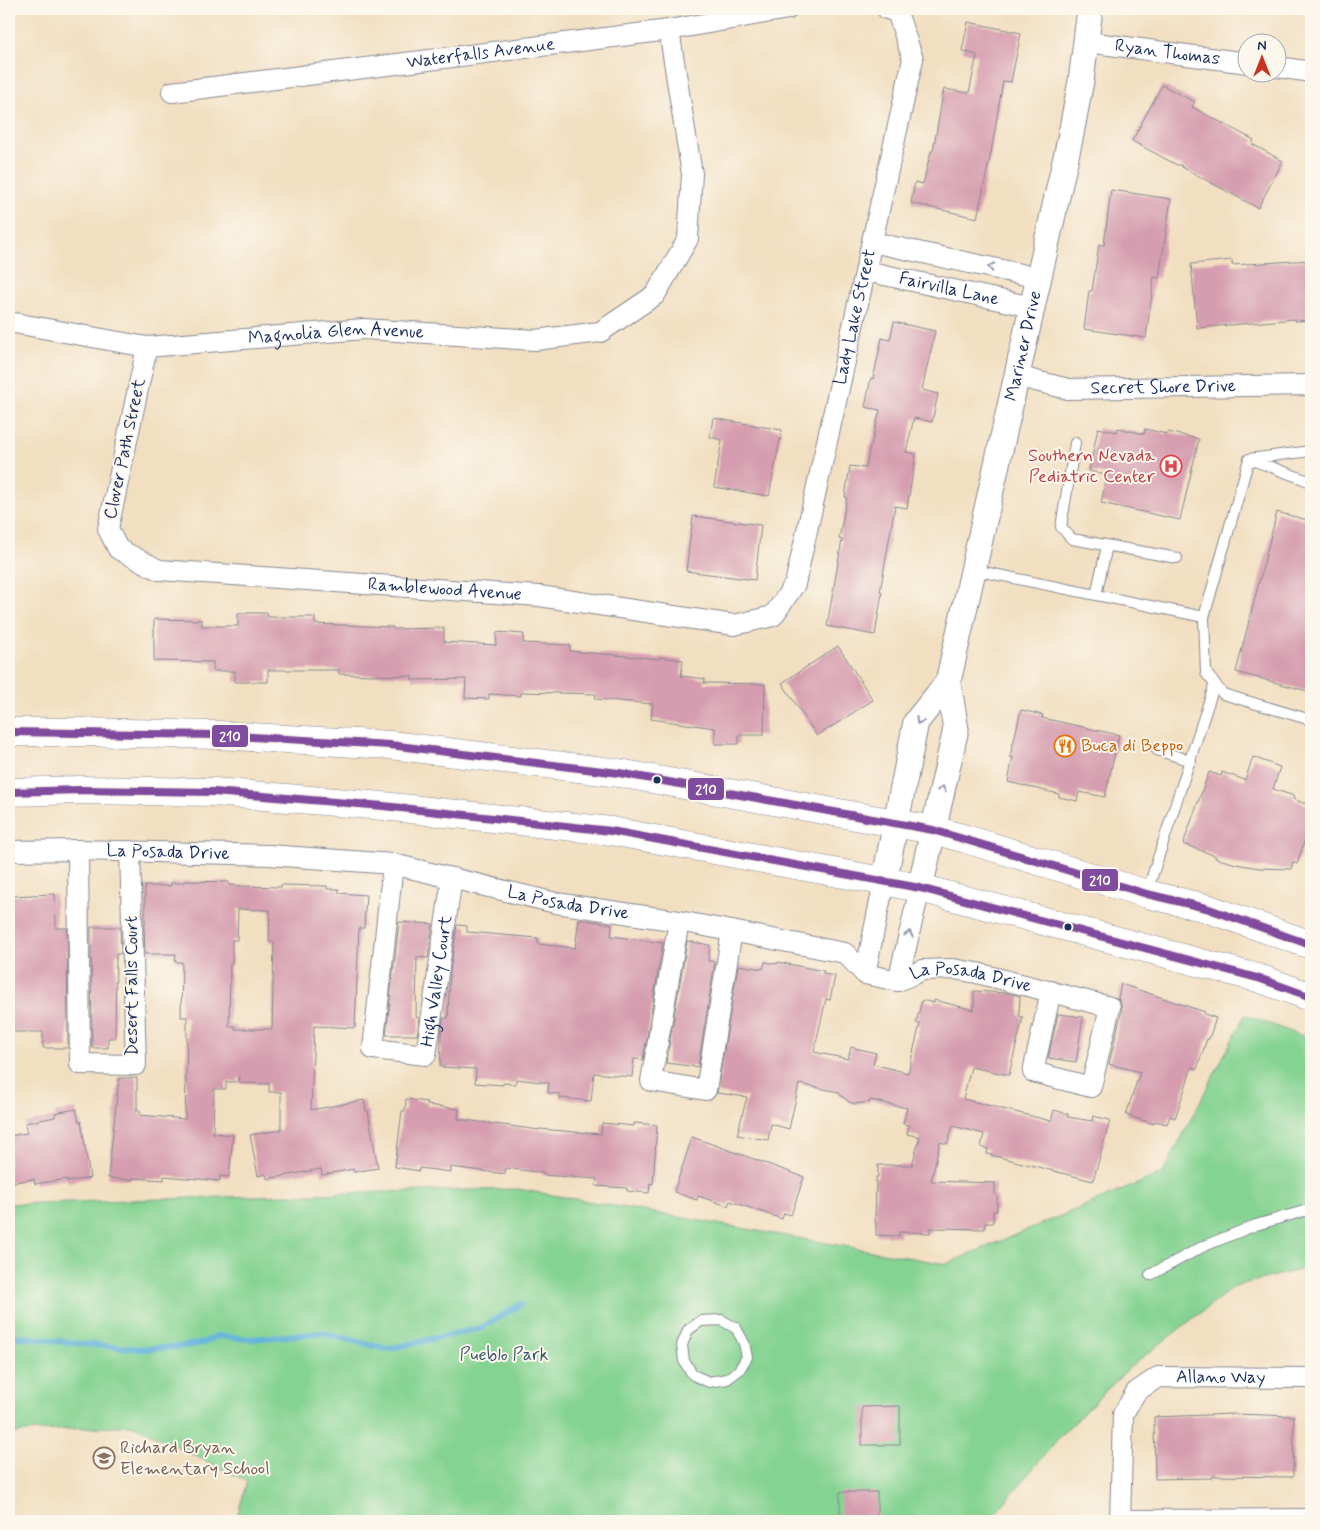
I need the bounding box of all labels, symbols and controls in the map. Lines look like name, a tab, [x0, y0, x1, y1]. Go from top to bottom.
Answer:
street label: Waterfalls Avenue	[405, 32, 556, 75]
north arrow	[1238, 32, 1288, 82]
street label: Ryan Thomas	[1113, 34, 1221, 71]
text: N	[1257, 37, 1267, 55]
street label: Lady Lake Street	[828, 247, 882, 387]
one-way arrow	[987, 263, 996, 273]
street label: Fairvilla Lane	[897, 266, 1001, 312]
street label: Mariner Drive	[999, 289, 1048, 404]
street label: Magnolia Glen Avenue	[247, 317, 425, 351]
street label: Secret Shore Drive	[1090, 374, 1236, 401]
street label: Clover Path Street	[98, 376, 152, 522]
place label: Southern Nevada Pediatric Center	[1028, 444, 1156, 489]
hospital icon: Southern Nevada Pediatric Center	[1159, 454, 1183, 478]
street label: Ramblewood Avenue	[367, 572, 523, 607]
one-way arrow	[915, 715, 925, 724]
line badge: 210	[211, 724, 249, 748]
text: 210	[219, 728, 241, 746]
restaurant icon: Buca di Beppo	[1053, 734, 1077, 758]
place label: Buca di Beppo	[1081, 734, 1183, 758]
unlabelled marker	[652, 775, 662, 785]
line badge: 210	[687, 777, 725, 801]
text: 210	[695, 781, 717, 799]
one-way arrow	[936, 785, 947, 794]
street label: La Posada Drive	[106, 839, 230, 866]
line badge: 210	[1081, 868, 1119, 892]
text: 210	[1089, 872, 1111, 890]
street label: La Posada Drive	[505, 880, 631, 926]
street label: High Valley Court	[415, 913, 458, 1049]
street label: Desert Falls Court	[120, 916, 144, 1056]
unlabelled marker	[1063, 922, 1073, 932]
one-way arrow	[903, 930, 914, 939]
street label: La Posada Drive	[906, 957, 1034, 998]
park label: Pueblo Park	[460, 1343, 548, 1367]
street label: Allano Way	[1176, 1365, 1266, 1390]
place label: Richard Bryan Elementary School	[120, 1436, 270, 1481]
school or university icon: Richard Bryan Elementary School	[92, 1446, 116, 1470]

